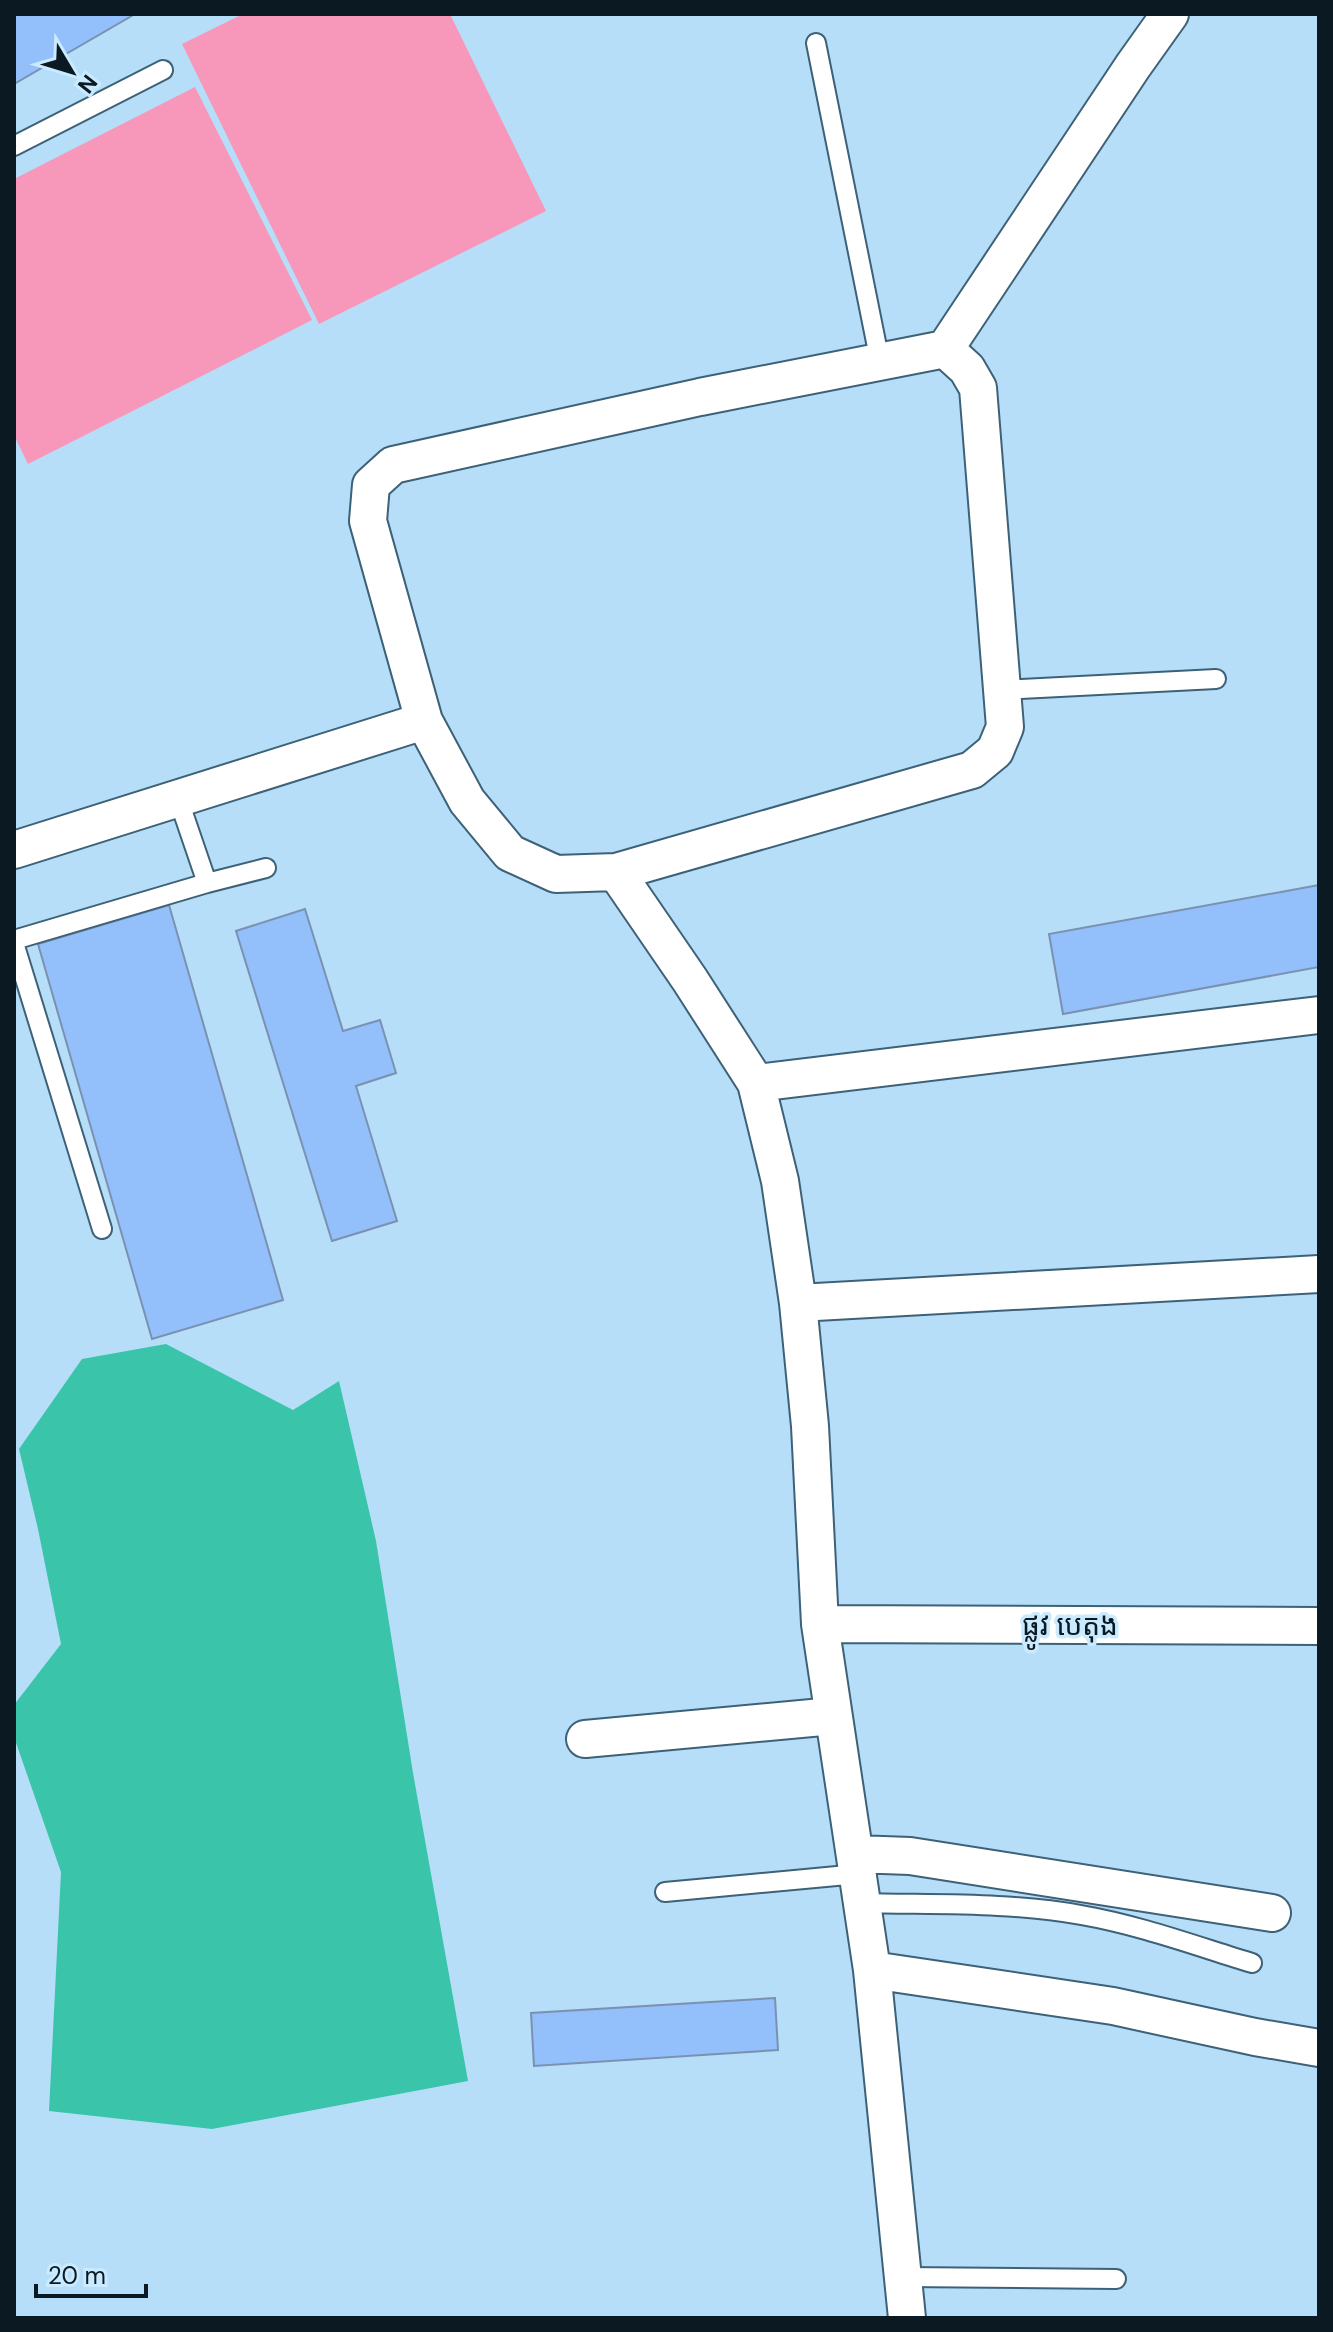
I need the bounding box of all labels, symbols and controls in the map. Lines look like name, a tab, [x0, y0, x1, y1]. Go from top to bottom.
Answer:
north arrow	[32, 32, 112, 112]
text: N	[71, 69, 104, 99]
street label: ផ្លូវ បេតុង	[1022, 1607, 1118, 1650]
scale bar	[36, 2248, 146, 2298]
text: 20 m	[48, 2260, 106, 2291]

